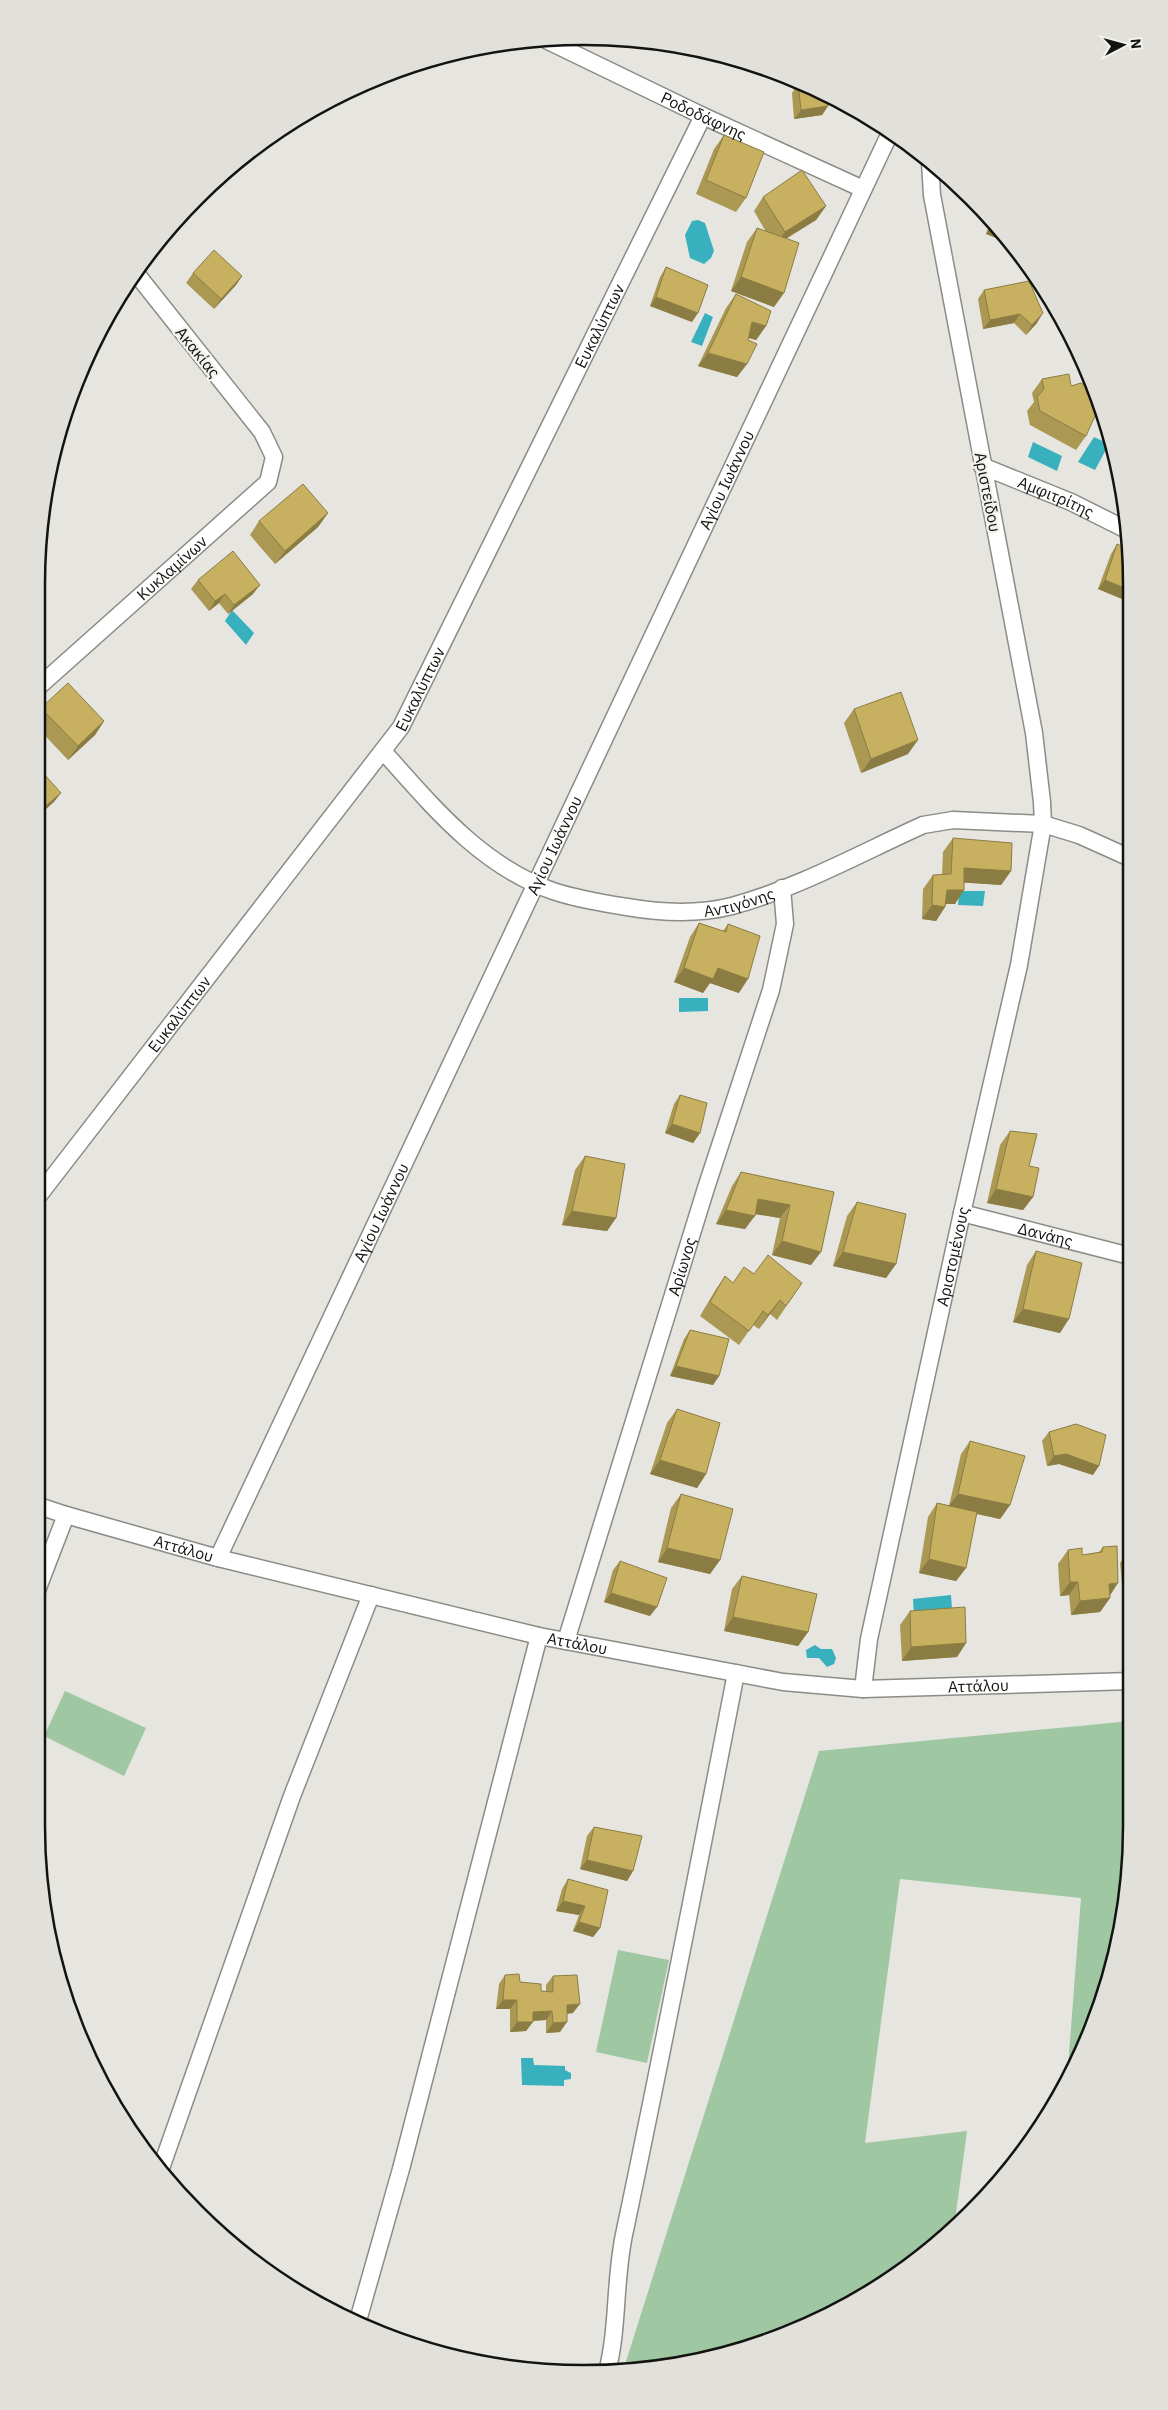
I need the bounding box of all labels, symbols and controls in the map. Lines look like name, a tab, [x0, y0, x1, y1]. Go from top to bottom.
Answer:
north arrow	[1098, 20, 1148, 70]
text: N	[1126, 38, 1145, 50]
street label: Ροδοδάφνης	[658, 87, 750, 145]
street label: Ευκαλύπτων	[570, 281, 628, 371]
street label: Ακακίας	[171, 322, 225, 382]
street label: Αγίου Ιωάννου	[694, 427, 758, 533]
street label: Αριστείδου	[970, 450, 1006, 534]
street label: Αμφιτρίτης	[1015, 472, 1097, 522]
street label: Κυκλαμίνων	[132, 531, 211, 604]
street label: Ευκαλύπτων	[391, 644, 449, 734]
street label: Αγίου Ιωάννου	[522, 792, 586, 898]
street label: Αντιγόνης	[702, 883, 777, 921]
street label: Ευκαλύπτων	[143, 972, 215, 1056]
street label: Αγίου Ιωάννου	[349, 1160, 413, 1265]
street label: Αριστομένους	[932, 1204, 973, 1308]
street label: Δανάης	[1016, 1218, 1075, 1251]
street label: Αρίωνος	[663, 1234, 700, 1298]
street label: Αττάλου	[152, 1530, 216, 1566]
street label: Αττάλου	[546, 1628, 609, 1659]
street label: Αττάλου	[948, 1675, 1009, 1696]

